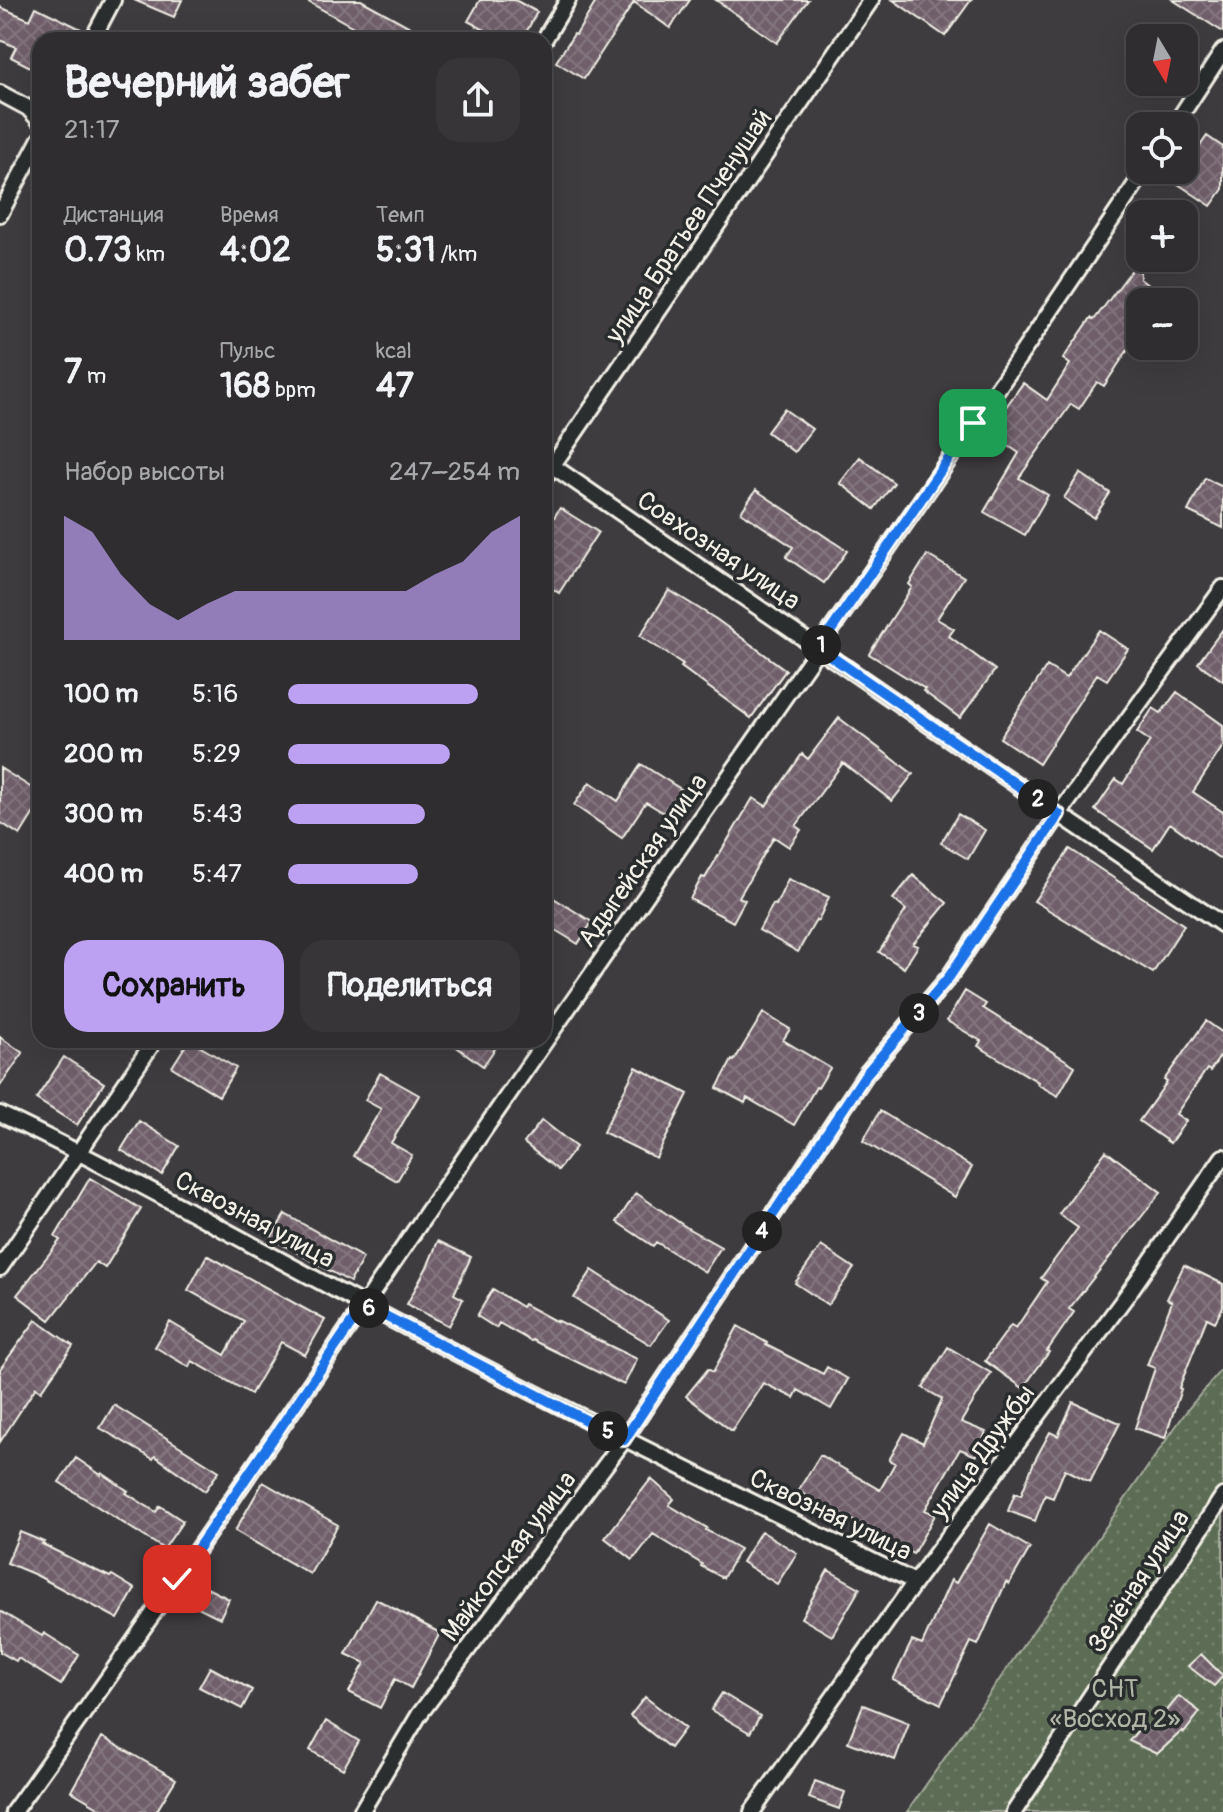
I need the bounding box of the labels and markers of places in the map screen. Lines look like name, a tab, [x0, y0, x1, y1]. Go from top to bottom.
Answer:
pin	[939, 389, 1007, 457]
pin: 1	[801, 625, 841, 665]
pin: 2	[1018, 779, 1058, 819]
pin: 3	[899, 993, 939, 1033]
pin: 4	[742, 1211, 782, 1251]
pin: 6	[349, 1288, 389, 1328]
pin: 5	[588, 1411, 628, 1451]
pin	[143, 1545, 211, 1613]

